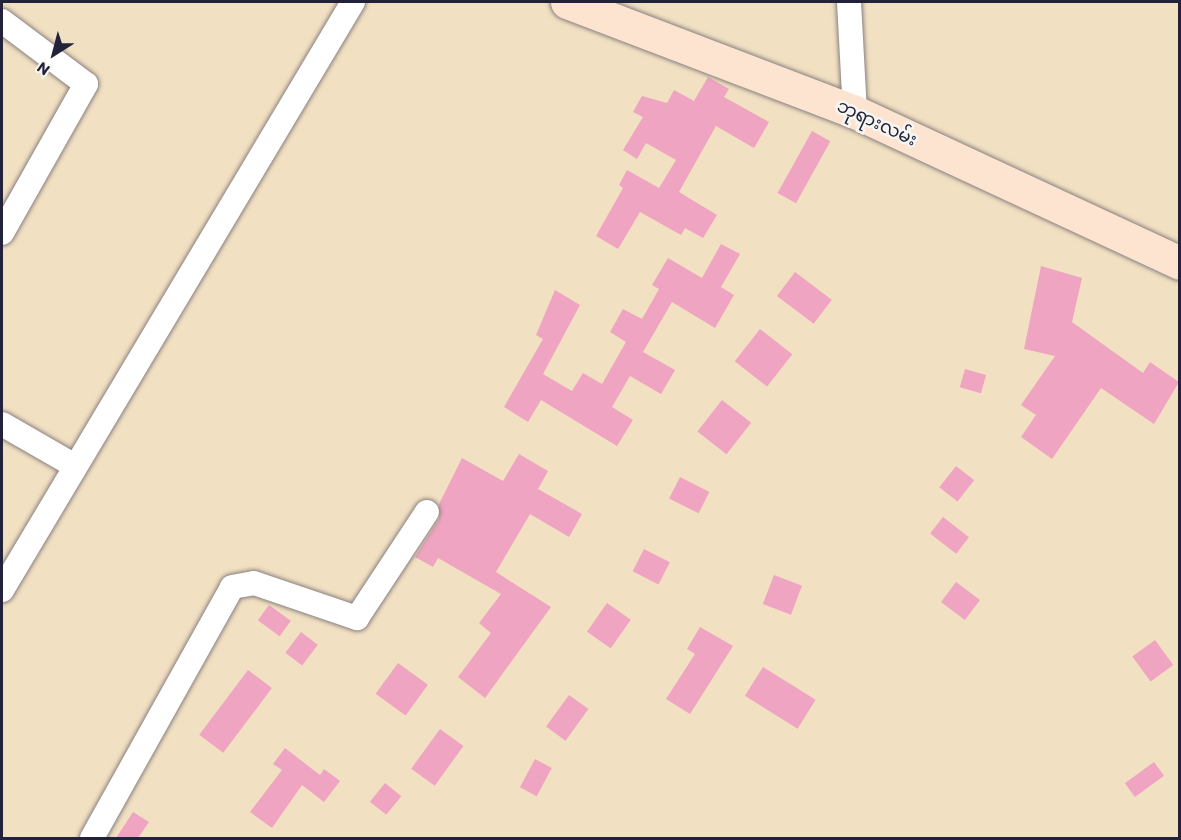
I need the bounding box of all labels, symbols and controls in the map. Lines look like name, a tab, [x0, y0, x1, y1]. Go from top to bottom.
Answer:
north arrow	[24, 24, 84, 84]
text: N	[33, 58, 53, 80]
street label: ဘုရားလမ်း	[834, 95, 920, 151]

